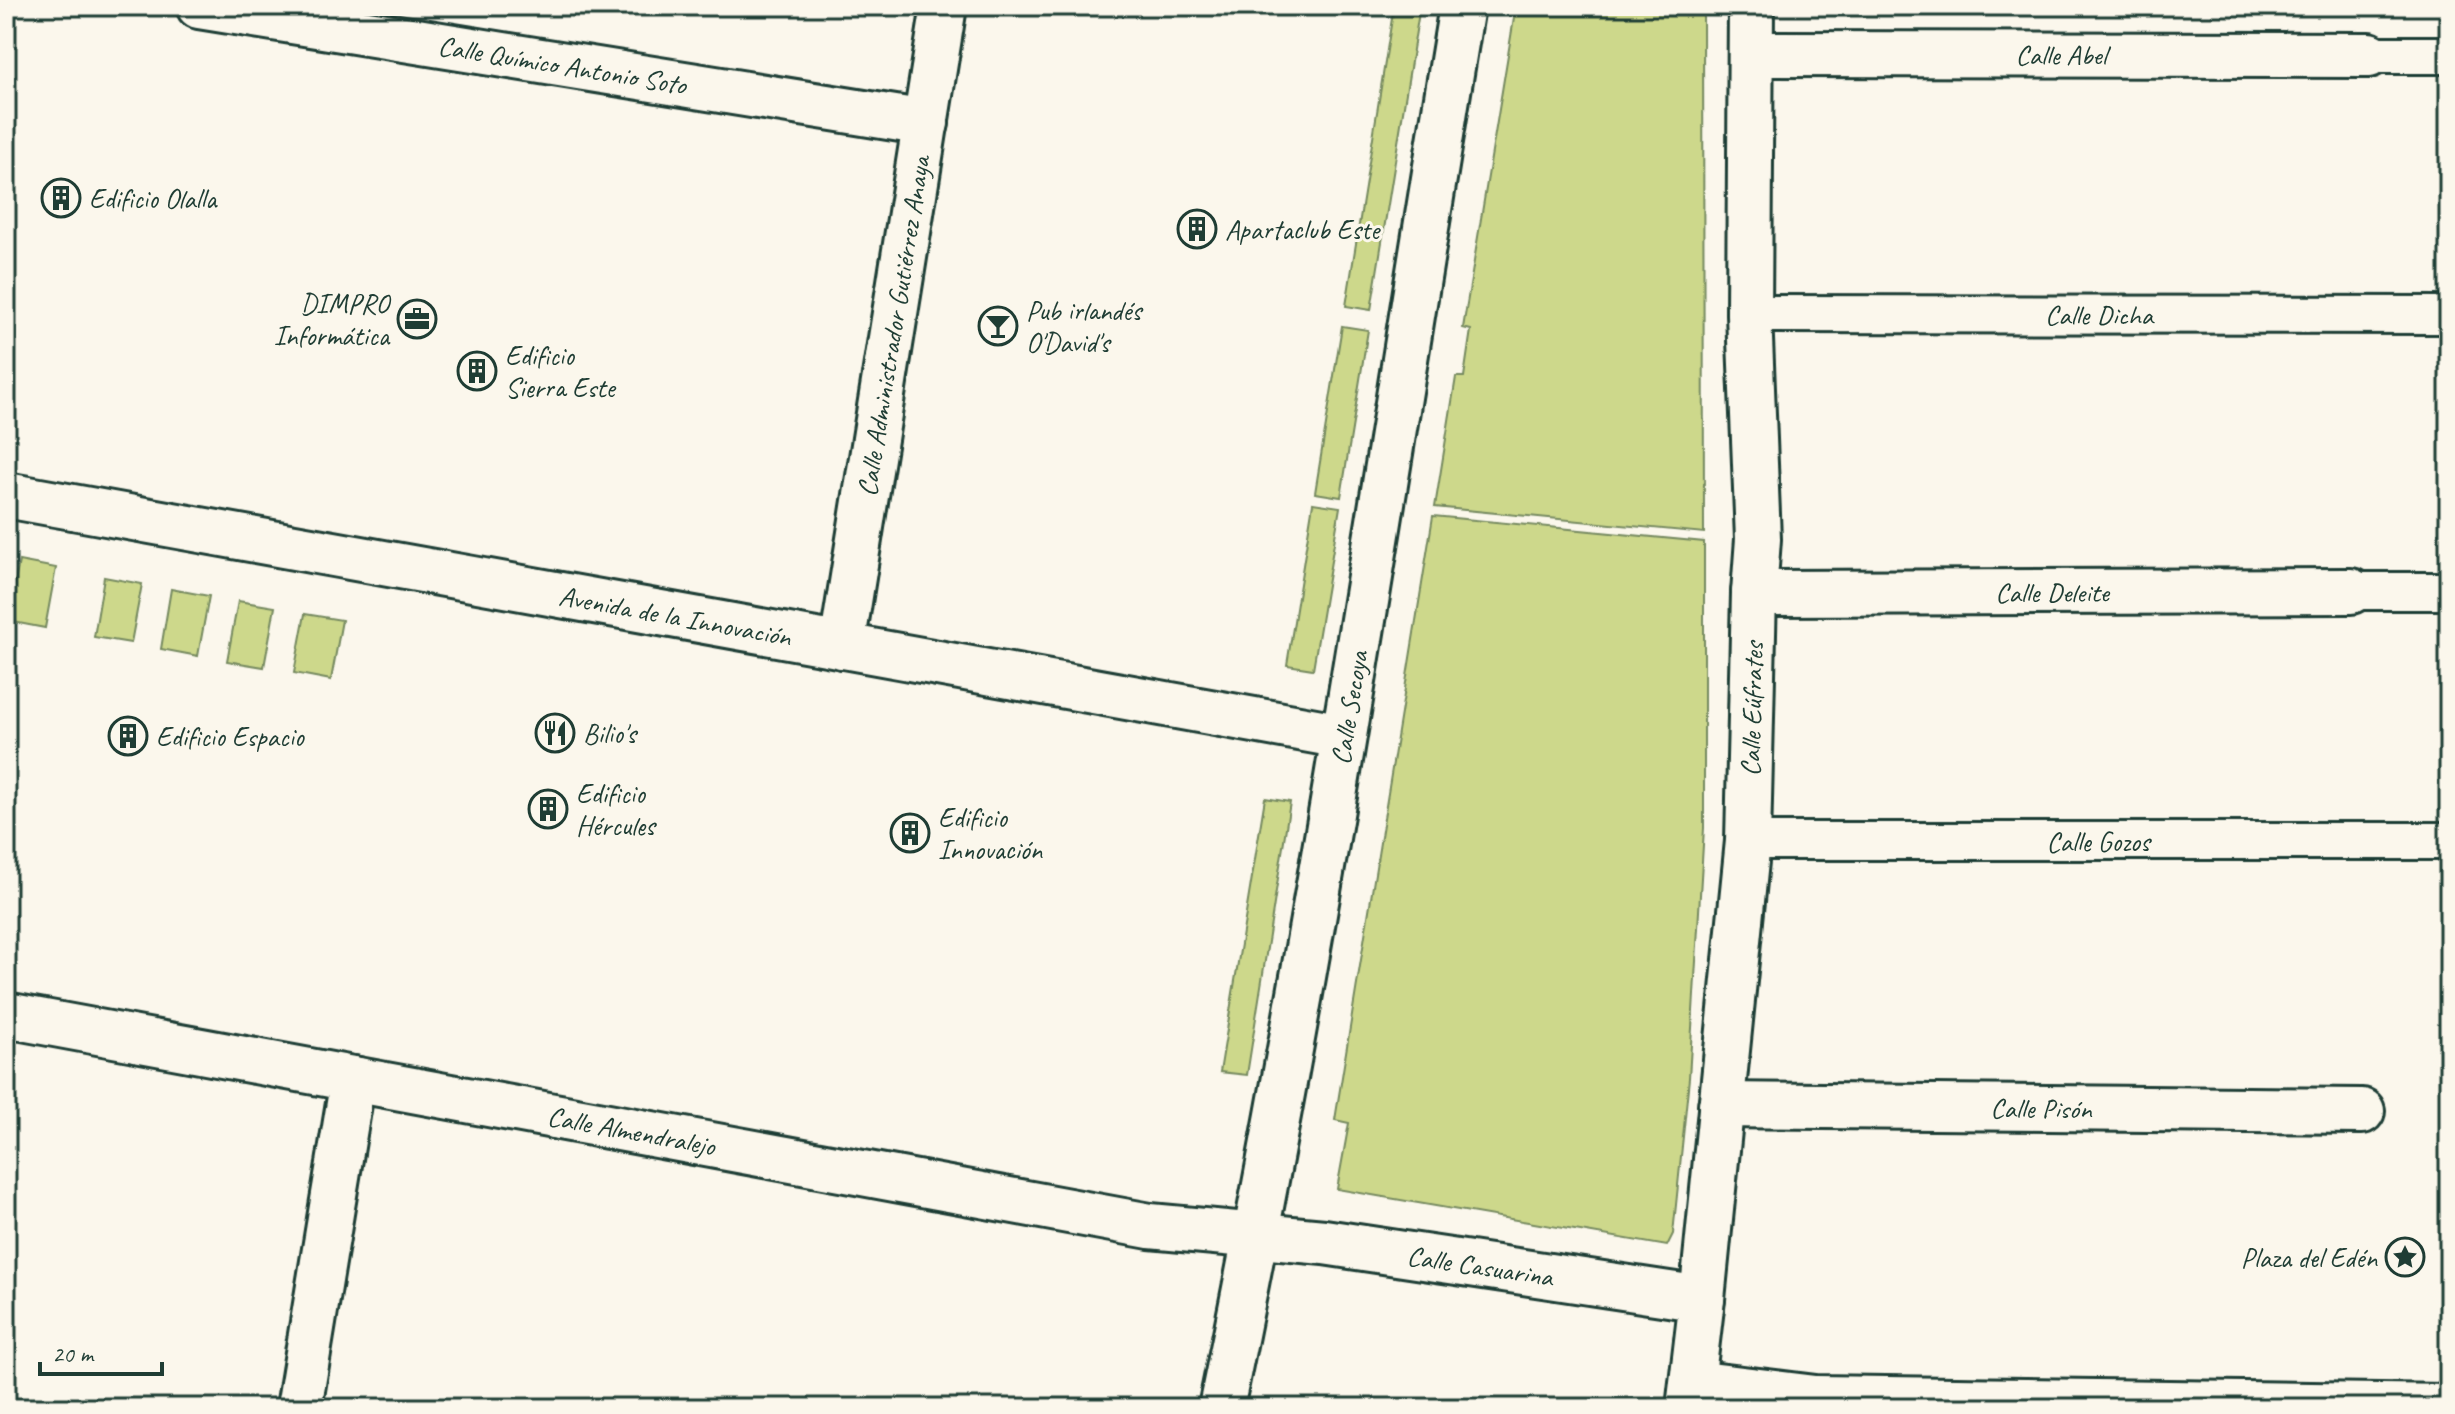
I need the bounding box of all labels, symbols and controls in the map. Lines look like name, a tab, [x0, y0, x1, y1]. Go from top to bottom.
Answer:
street label: Calle Químico Antonio Soto	[436, 27, 691, 102]
street label: Calle Abel	[2016, 37, 2112, 72]
street label: Calle Administrador Gutiérrez Anaya	[849, 151, 938, 499]
building icon: Edificio Olalla	[40, 177, 82, 219]
place label: Edificio Olalla	[89, 181, 218, 216]
building icon: Apartaclub Este	[1176, 208, 1218, 250]
place label: Apartaclub Este	[1225, 212, 1381, 247]
place label: DIMPRO Informática	[274, 286, 392, 353]
place label: Pub irlandés O'David's	[1026, 293, 1143, 360]
street label: Calle Dicha	[2045, 297, 2155, 332]
office icon: DIMPRO Informática	[396, 298, 438, 340]
bar icon: Pub irlandés O'David's	[977, 305, 1019, 347]
place label: Edificio Sierra Este	[505, 338, 617, 405]
building icon: Edificio Sierra Este	[456, 350, 498, 392]
street label: Calle Deleite	[1995, 574, 2111, 610]
street label: Avenida de la Innovación	[556, 578, 795, 654]
street label: Calle Eúfrates	[1732, 639, 1770, 777]
street label: Calle Secoya	[1322, 647, 1376, 767]
restaurant icon: Bilio's	[534, 712, 576, 754]
building icon: Edificio Espacio	[107, 715, 149, 757]
place label: Bilio's	[583, 716, 638, 751]
place label: Edificio Espacio	[156, 719, 306, 754]
place label: Edificio Hércules	[576, 776, 657, 843]
building icon: Edificio Hércules	[527, 788, 569, 830]
place label: Edificio Innovación	[938, 800, 1044, 867]
building icon: Edificio Innovación	[889, 812, 931, 854]
street label: Calle Gozos	[2047, 824, 2152, 859]
street label: Calle Pisón	[1990, 1090, 2093, 1126]
street label: Calle Almendralejo	[545, 1098, 720, 1163]
place icon: Plaza del Edén	[2384, 1236, 2426, 1278]
street label: Calle Casuarina	[1405, 1237, 1557, 1294]
place label: Plaza del Edén	[2241, 1240, 2378, 1275]
scale bar	[40, 1326, 162, 1376]
text: 20 m	[52, 1339, 95, 1369]

